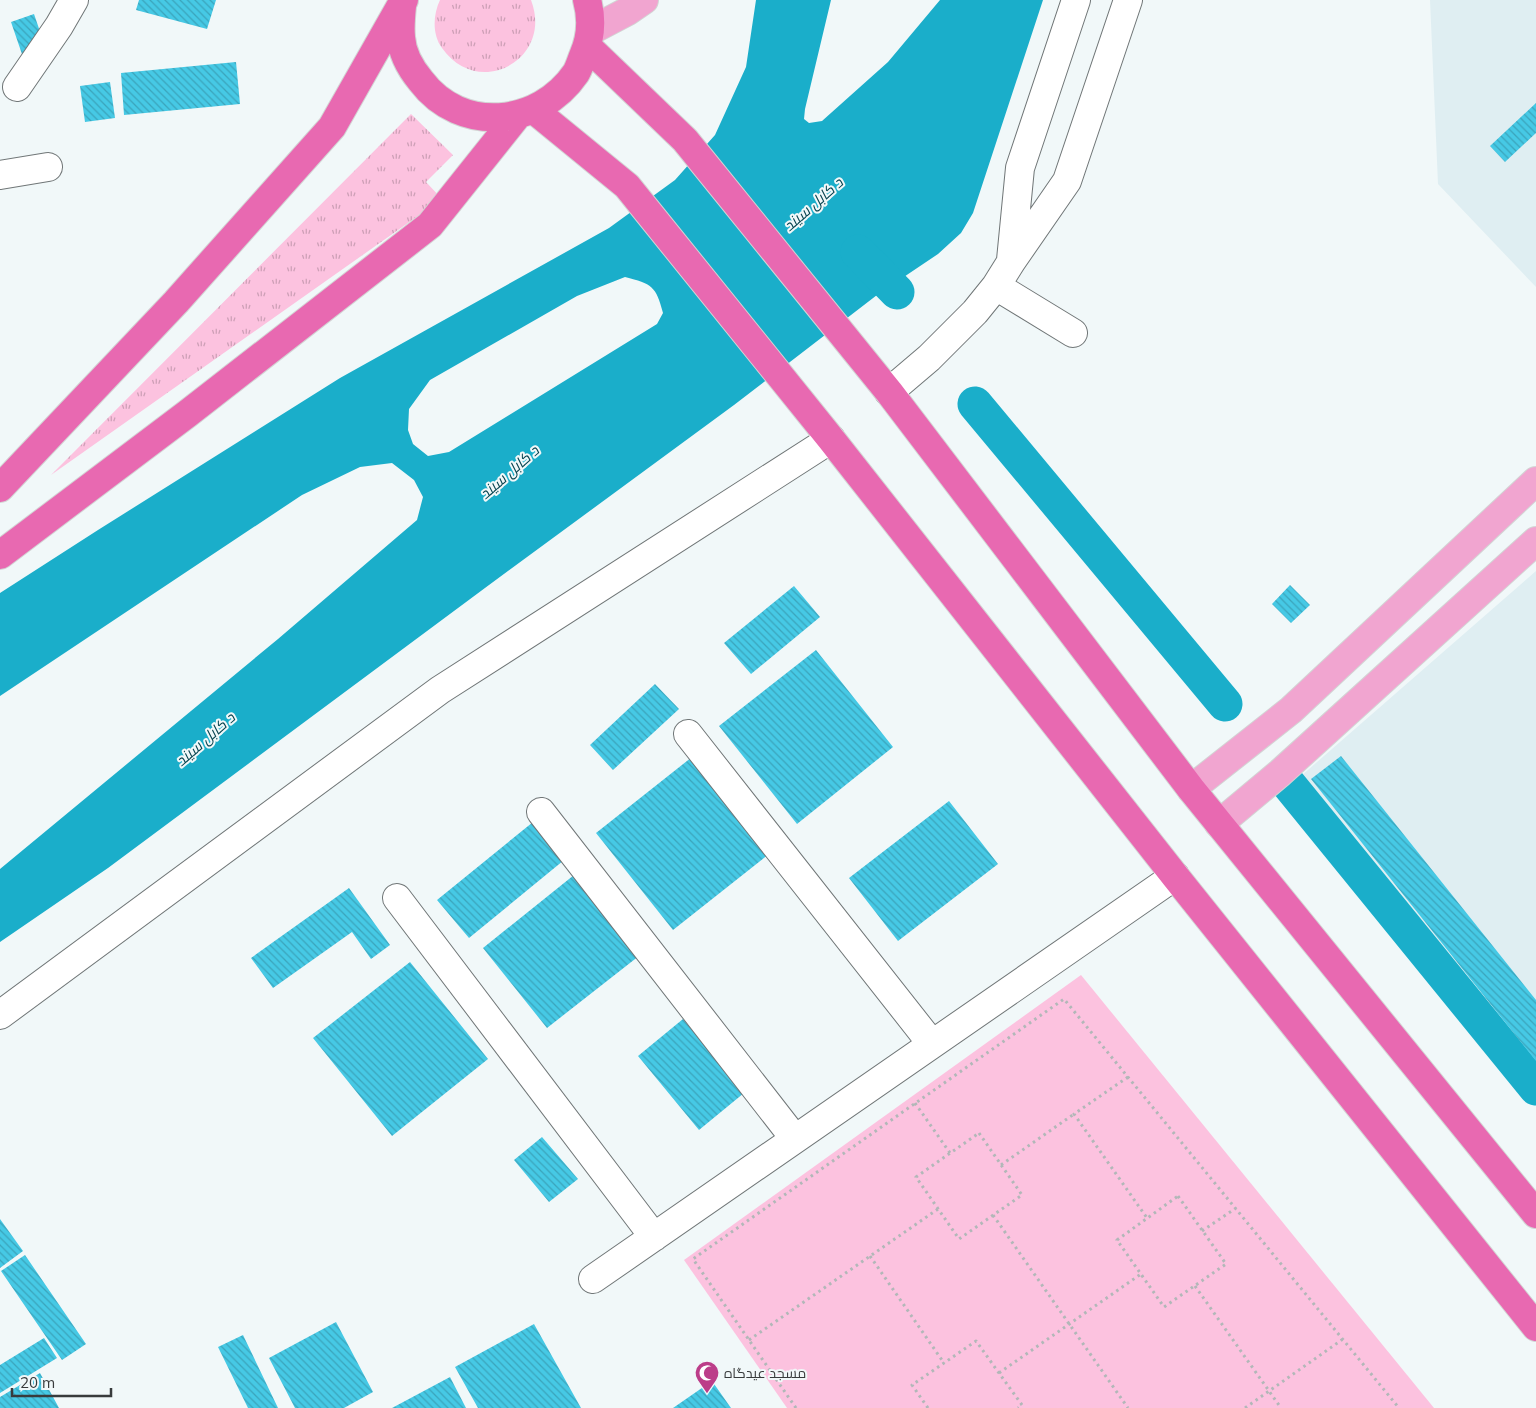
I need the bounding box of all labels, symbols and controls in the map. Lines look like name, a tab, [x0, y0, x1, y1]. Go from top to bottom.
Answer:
water label: د کابل سيند	[779, 173, 847, 235]
water label: د کابل سيند	[475, 441, 543, 503]
water label: د کابل سيند	[171, 708, 239, 770]
mosque icon: مسجد عیدگاه	[694, 1360, 720, 1394]
place label: مسجد عیدگاه	[724, 1364, 806, 1382]
scale bar	[12, 1366, 111, 1398]
text: 20 m	[20, 1373, 55, 1392]

